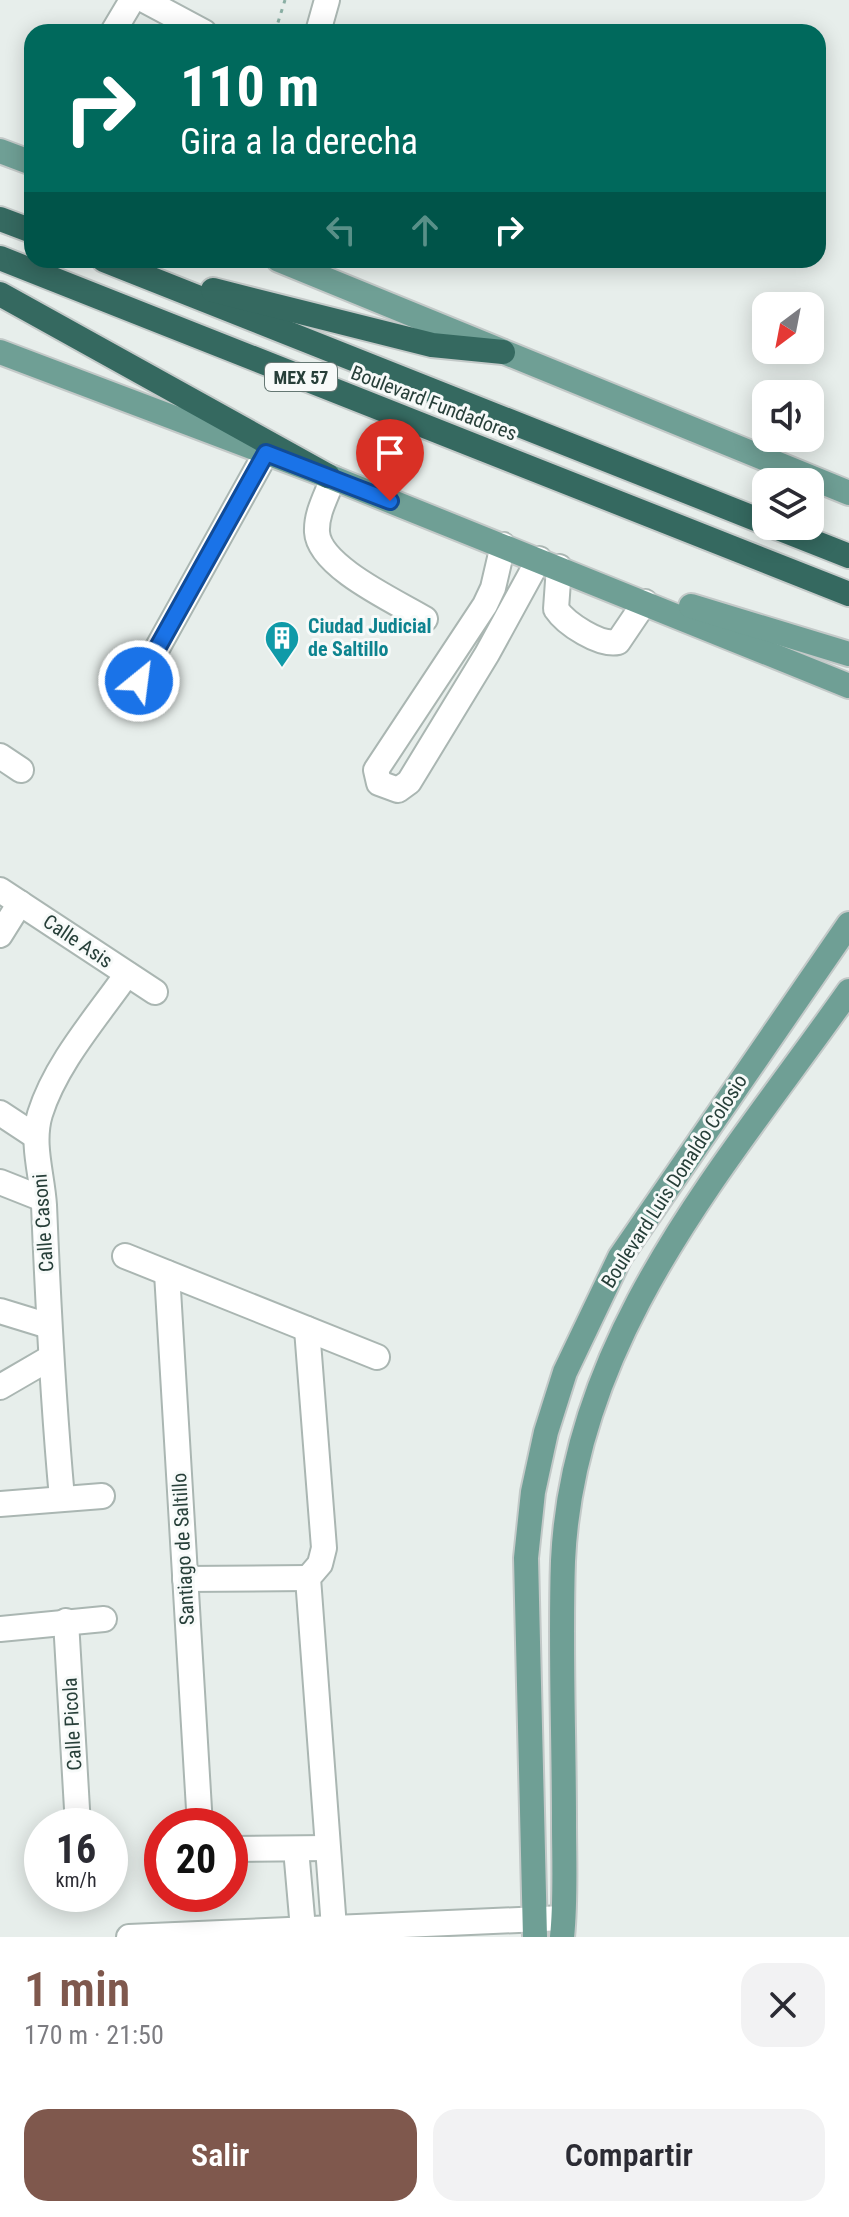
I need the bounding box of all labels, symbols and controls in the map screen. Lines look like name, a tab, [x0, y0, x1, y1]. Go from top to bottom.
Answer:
text: 110 m	[180, 54, 319, 120]
icon: right	[48, 56, 152, 160]
text: Gira a la derecha	[180, 121, 418, 163]
icon: left	[319, 208, 363, 252]
icon: ahead	[403, 208, 447, 252]
icon: right	[487, 208, 531, 252]
north arrow	[752, 292, 824, 364]
map controls	[752, 292, 824, 540]
street label: Boulevard Fundadores	[348, 360, 520, 446]
road number: MEX 57	[265, 363, 337, 391]
button: sound	[752, 380, 824, 452]
pin	[356, 419, 424, 501]
icon: arrive	[368, 431, 412, 475]
button: layers	[752, 468, 824, 540]
place label: Ciudad Judicial de Saltillo	[308, 614, 431, 661]
building icon: Ciudad Judicial de Saltillo	[263, 619, 301, 669]
position arrow	[97, 639, 181, 723]
street label: Calle Asis	[39, 909, 117, 973]
street label: Boulevard Luis Donaldo Colosio	[596, 1070, 752, 1292]
street label: Calle Casoni	[28, 1173, 58, 1273]
street label: Santiago de Saltillo	[167, 1472, 199, 1626]
street label: Calle Picola	[58, 1677, 86, 1771]
speed limit sign: 20	[144, 1808, 248, 1912]
text: 16	[56, 1826, 96, 1873]
text: km/h	[55, 1868, 97, 1892]
text: 1 min	[24, 1961, 130, 2018]
button: close	[741, 1963, 825, 2047]
text: 170 m · 21:50	[24, 2020, 164, 2050]
button: Salir	[24, 2109, 417, 2201]
button: Compartir	[433, 2109, 825, 2201]

